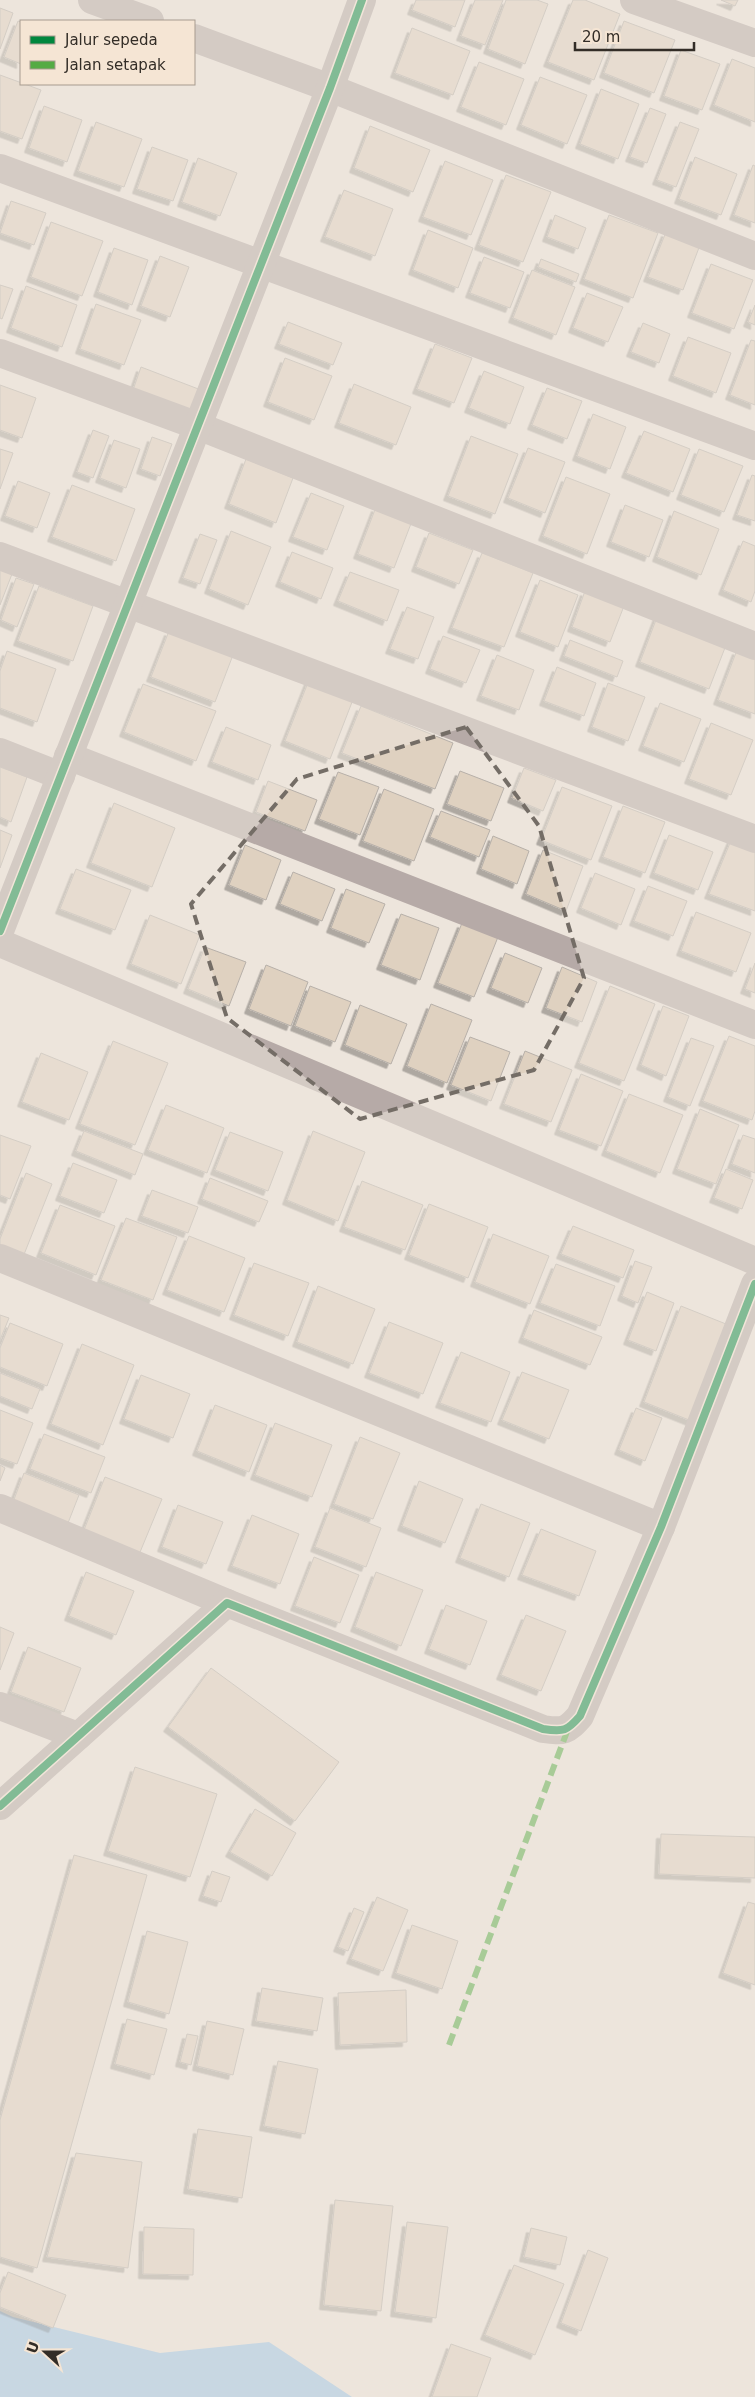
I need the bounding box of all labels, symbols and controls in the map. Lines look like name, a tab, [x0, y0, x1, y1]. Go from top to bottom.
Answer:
legend	[20, 20, 195, 85]
scale bar	[575, 20, 694, 52]
text: 20 m	[582, 28, 620, 46]
text: Jalur sepeda	[64, 31, 158, 49]
text: Jalan setapak	[64, 56, 166, 74]
north arrow	[20, 2327, 70, 2377]
text: U	[23, 2339, 42, 2356]

